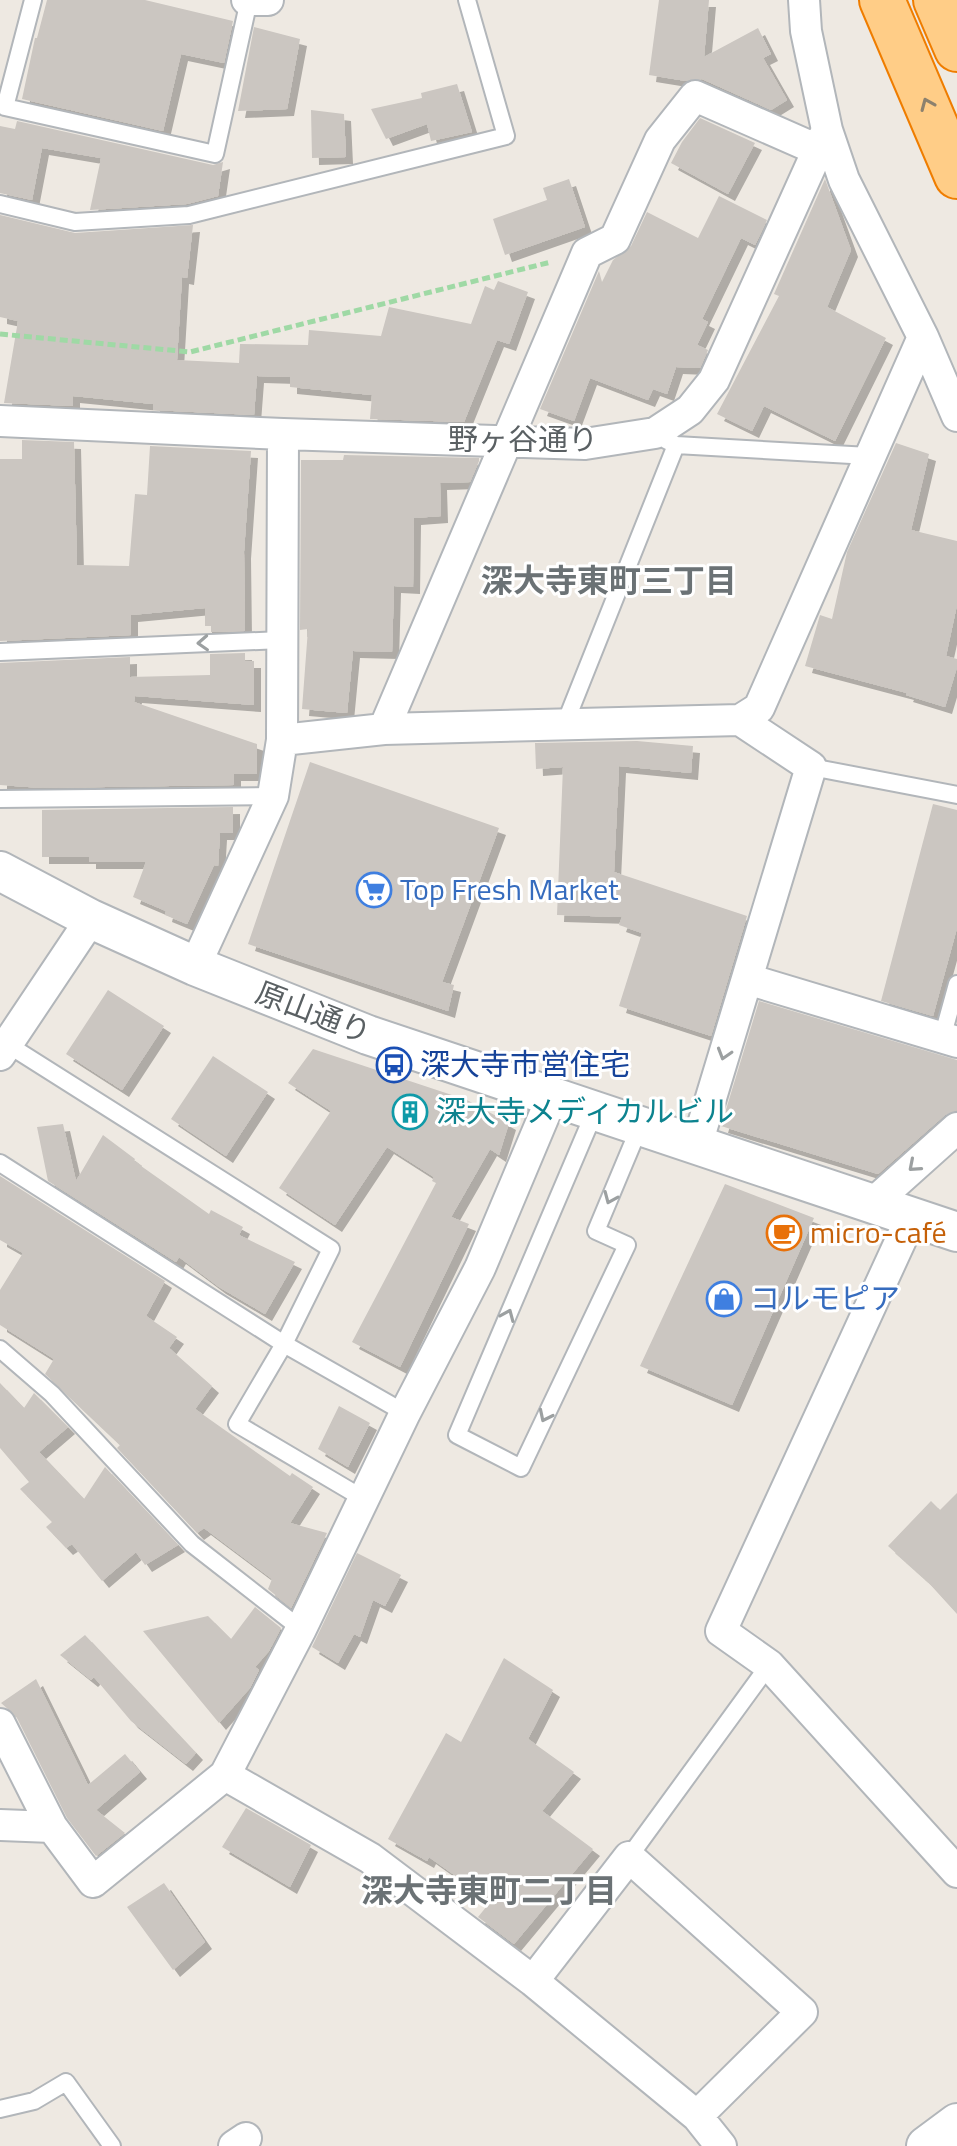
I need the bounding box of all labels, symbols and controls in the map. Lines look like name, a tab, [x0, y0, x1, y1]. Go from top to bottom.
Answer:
one-way arrow	[920, 98, 936, 112]
street label: 野ヶ谷通り	[448, 416, 598, 462]
district label: 深大寺東町三丁目	[481, 556, 737, 604]
one-way arrow	[196, 634, 209, 651]
place label: Top Fresh Market	[400, 866, 619, 912]
supermarket icon: Top Fresh Market	[355, 871, 393, 909]
street label: 原山通り	[249, 969, 378, 1055]
place label: 深大寺市営住宅	[420, 1041, 630, 1087]
bus stop icon: 深大寺市営住宅	[375, 1046, 413, 1084]
one-way arrow	[717, 1047, 733, 1060]
place label: 深大寺メディカルビル	[436, 1088, 734, 1134]
building icon: 深大寺メディカルビル	[391, 1093, 429, 1131]
one-way arrow	[908, 1156, 923, 1171]
one-way arrow	[604, 1190, 620, 1204]
place label: micro-café	[810, 1209, 947, 1255]
cafe icon: micro-café	[765, 1214, 803, 1252]
place label: コルモピア	[750, 1275, 900, 1321]
shop icon: コルモピア	[705, 1280, 743, 1318]
one-way arrow	[499, 1309, 515, 1323]
one-way arrow	[539, 1408, 555, 1423]
district label: 深大寺東町二丁目	[361, 1866, 617, 1914]

